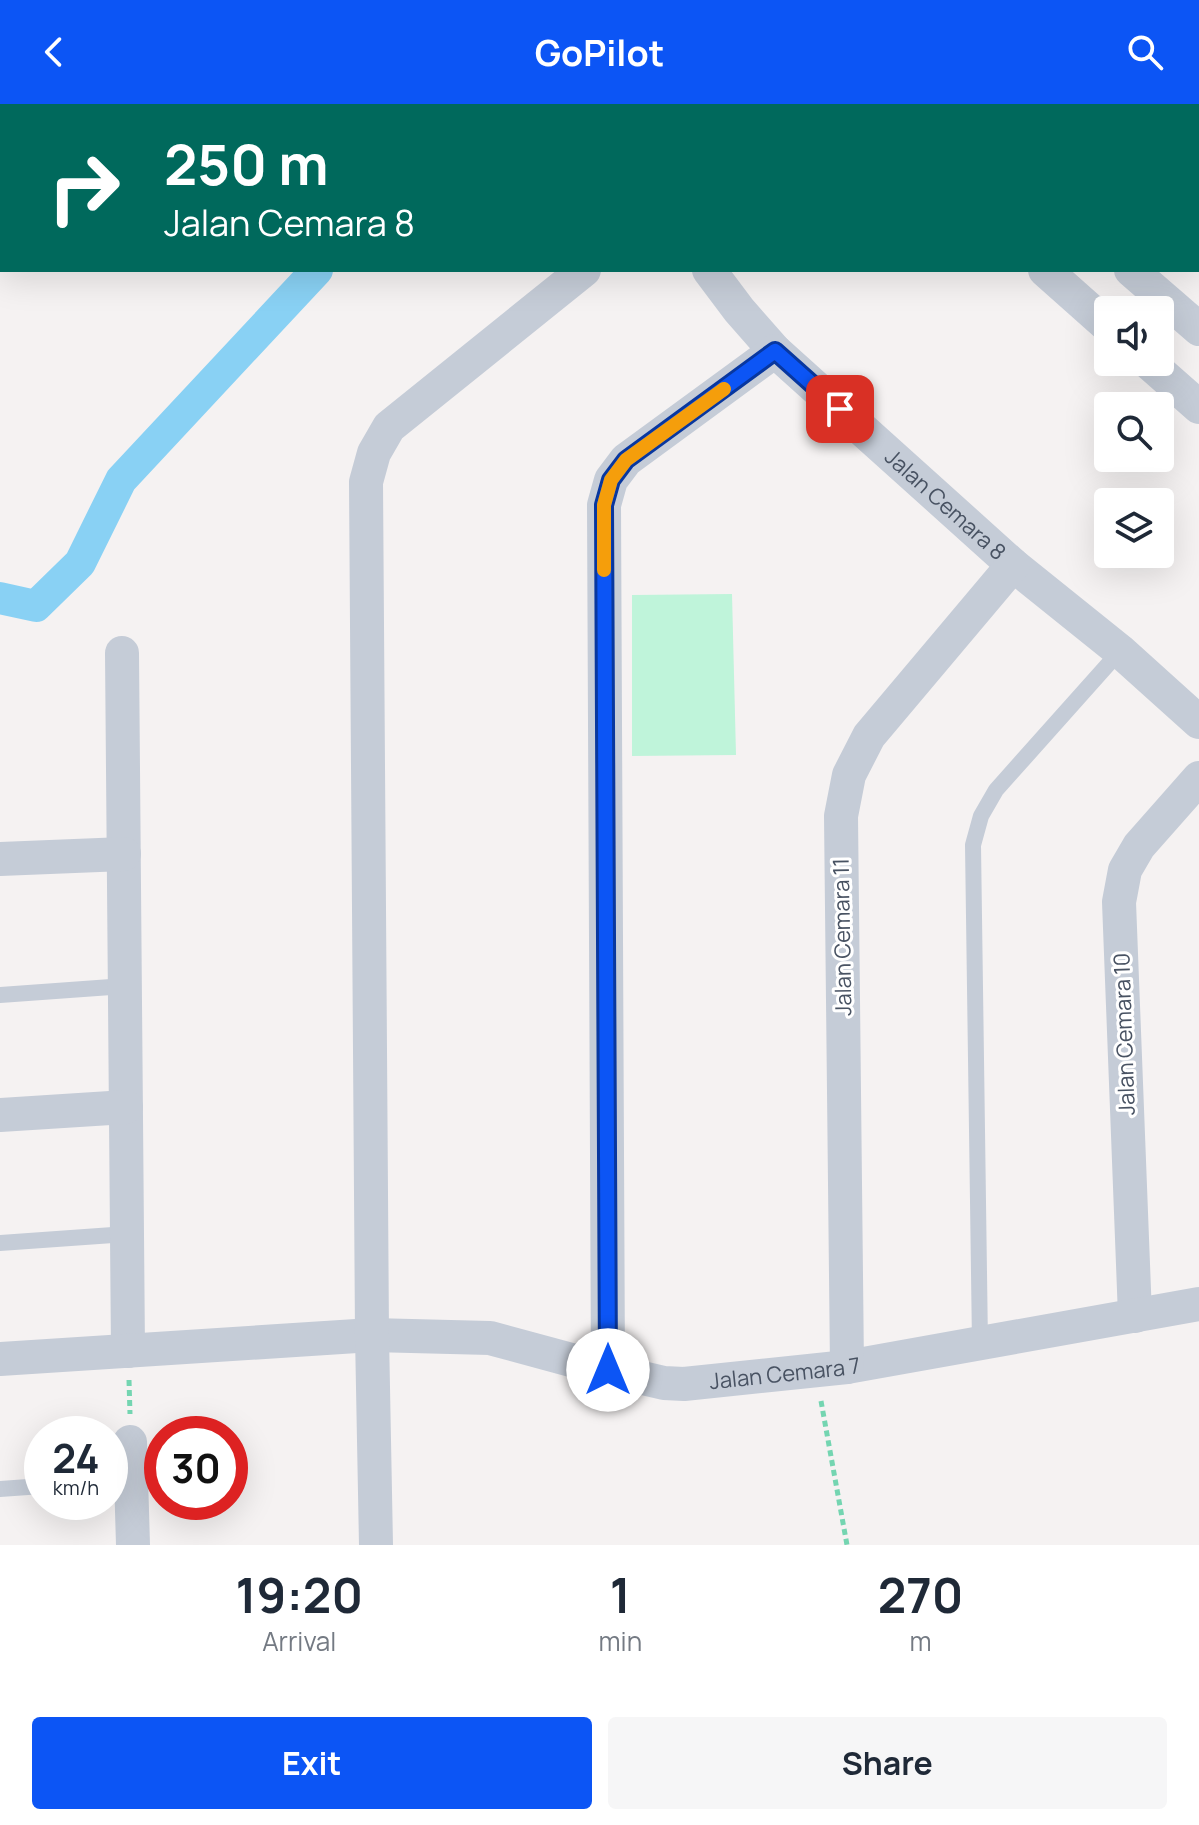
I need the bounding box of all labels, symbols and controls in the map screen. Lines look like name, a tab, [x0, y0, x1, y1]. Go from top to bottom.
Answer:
text: GoPilot	[535, 28, 664, 77]
icon: back	[32, 30, 76, 74]
icon: search	[1123, 30, 1167, 74]
text: 250 m	[164, 125, 329, 202]
icon: right	[32, 136, 136, 240]
text: Jalan Cemara 8	[164, 198, 415, 247]
map controls	[1094, 296, 1174, 568]
button: sound	[1094, 296, 1174, 376]
pin	[806, 375, 874, 443]
icon: arrive	[818, 387, 862, 431]
button: search	[1094, 392, 1174, 472]
street label: Jalan Cemara 8	[879, 442, 1013, 567]
button: layers	[1094, 488, 1174, 568]
street label: Jalan Cemara 11	[826, 858, 858, 1016]
street label: Jalan Cemara 10	[1106, 952, 1142, 1116]
position arrow	[566, 1328, 650, 1412]
street label: Jalan Cemara 7	[708, 1350, 863, 1396]
speed limit sign: 30	[144, 1416, 248, 1520]
text: 24	[52, 1430, 100, 1485]
text: km/h	[53, 1474, 99, 1501]
text: 19:20	[236, 1562, 363, 1627]
text: 1	[610, 1562, 631, 1627]
text: 270	[878, 1562, 963, 1627]
text: Arrival	[262, 1623, 336, 1659]
text: min	[599, 1623, 642, 1659]
text: m	[910, 1623, 932, 1659]
button: Exit	[32, 1717, 592, 1809]
button: Share	[608, 1717, 1167, 1809]

